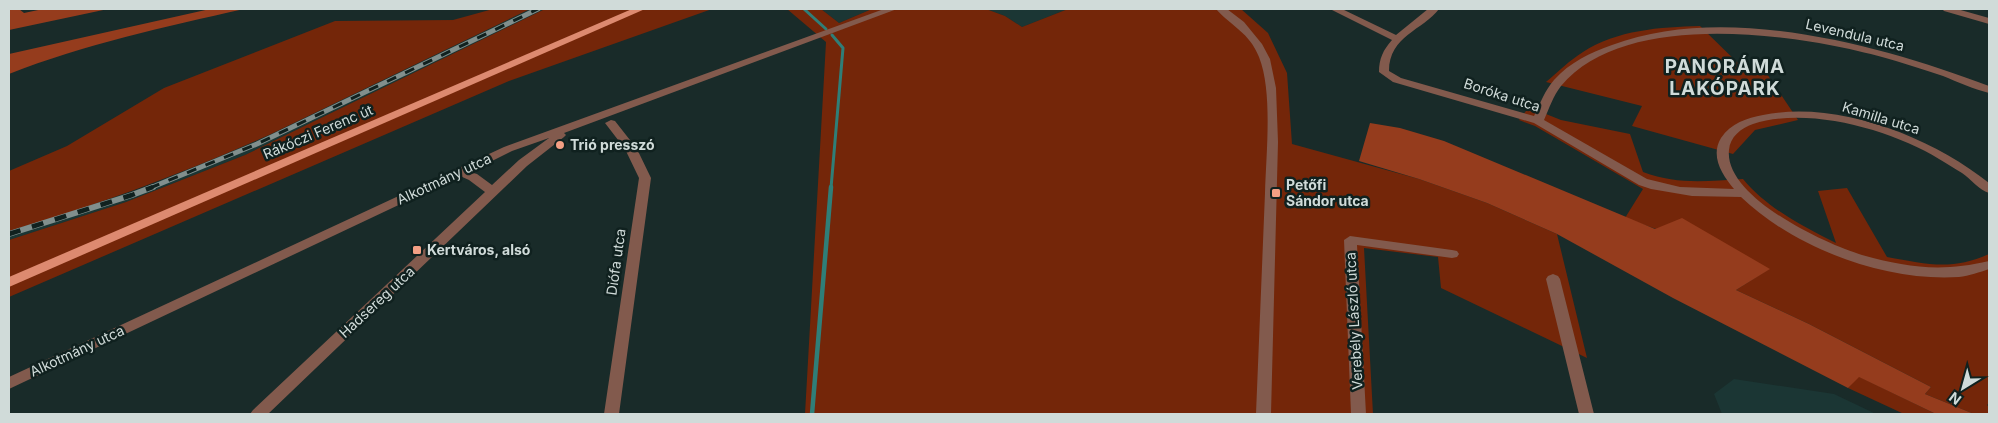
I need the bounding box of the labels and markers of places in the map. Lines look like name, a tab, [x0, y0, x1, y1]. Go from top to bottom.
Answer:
place label: Trió presszó	[570, 136, 655, 153]
marker: Trió presszó	[554, 139, 566, 151]
place label: Petőfi Sándor utca	[1286, 176, 1369, 209]
marker: Petőfi Sándor utca	[1270, 187, 1282, 199]
place label: Kertváros, alsó	[427, 241, 531, 258]
marker: Kertváros, alsó	[411, 244, 423, 256]

